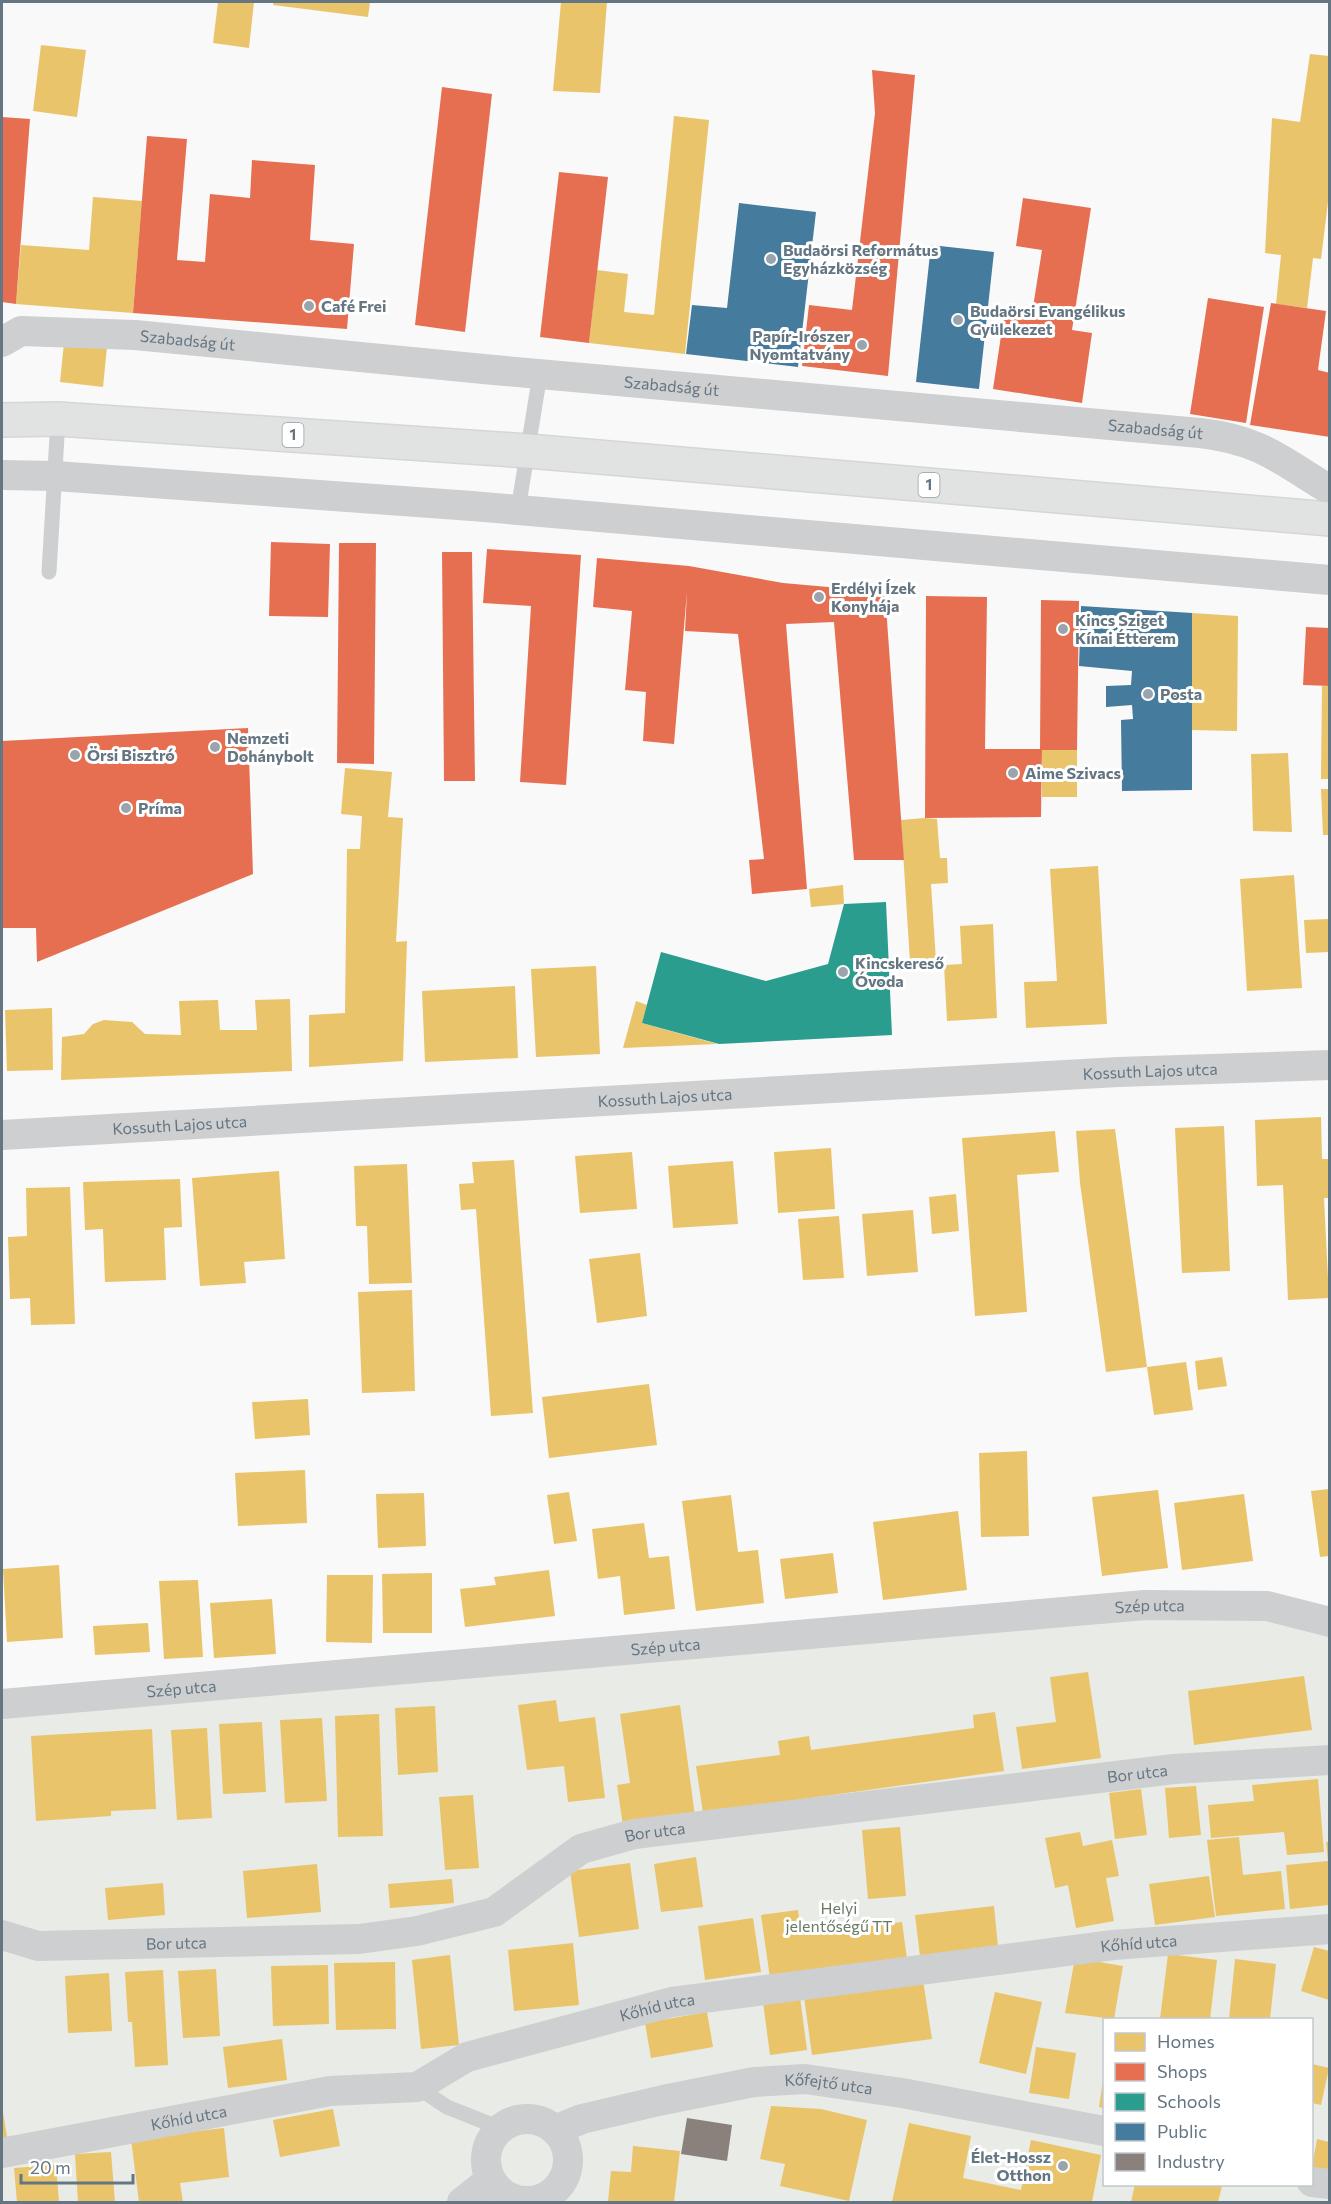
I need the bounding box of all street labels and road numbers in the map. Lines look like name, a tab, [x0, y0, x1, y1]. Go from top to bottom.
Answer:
street label: Szabadság út	[139, 326, 237, 354]
street label: Szabadság út	[623, 372, 721, 399]
street label: Szabadság út	[1107, 415, 1205, 442]
road number: 1	[282, 423, 304, 447]
road number: 1	[918, 473, 940, 497]
street label: Kossuth Lajos utca	[1082, 1059, 1218, 1083]
street label: Kossuth Lajos utca	[597, 1084, 733, 1110]
street label: Kossuth Lajos utca	[112, 1111, 248, 1138]
street label: Szép utca	[1114, 1595, 1185, 1617]
street label: Szép utca	[630, 1634, 701, 1659]
street label: Szép utca	[146, 1675, 217, 1700]
street label: Bor utca	[1106, 1760, 1169, 1786]
street label: Bor utca	[622, 1818, 686, 1845]
street label: Kőhíd utca	[1099, 1930, 1178, 1956]
street label: Bor utca	[146, 1932, 207, 1953]
street label: Kőhíd utca	[617, 1989, 696, 2025]
street label: Kőfejtő utca	[784, 2069, 874, 2098]
street label: Kőhíd utca	[149, 2101, 228, 2134]

